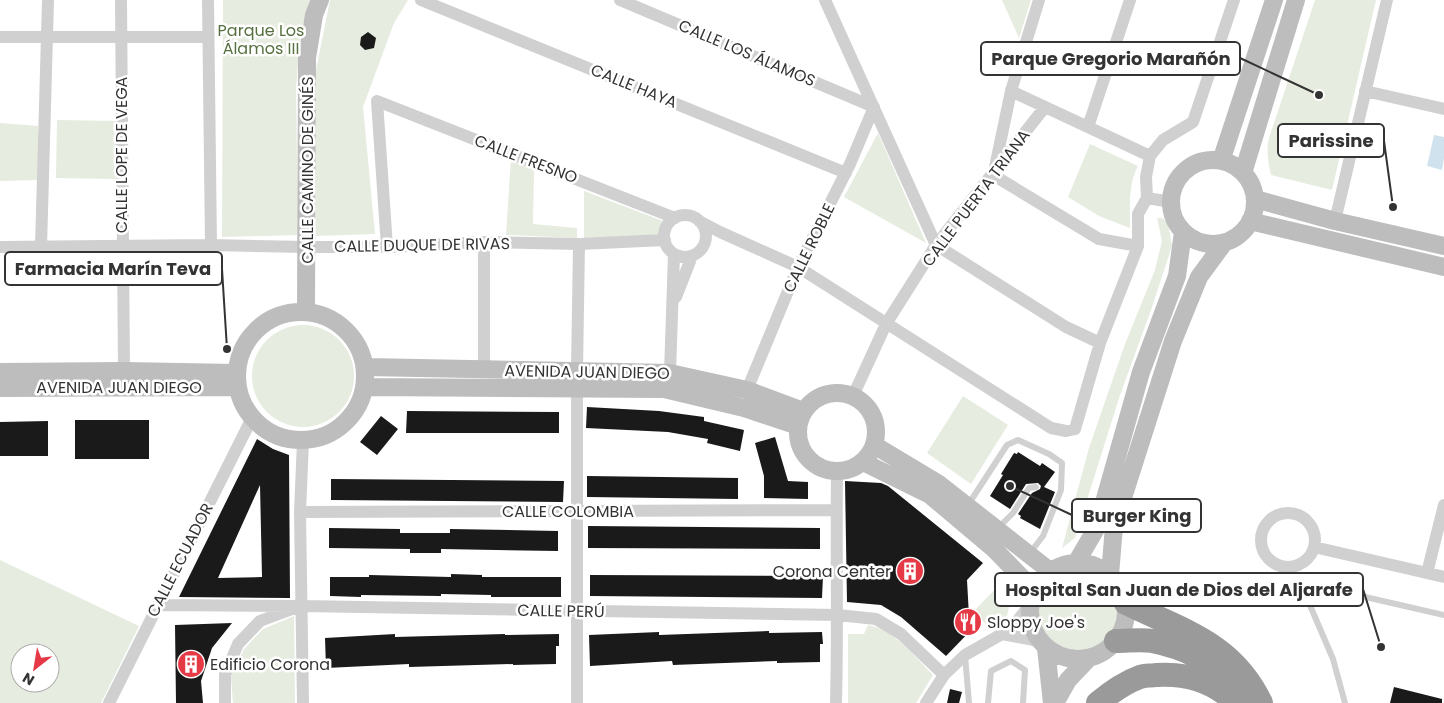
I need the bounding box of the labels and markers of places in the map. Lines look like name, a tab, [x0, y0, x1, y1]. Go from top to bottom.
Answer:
callout: Parque Gregorio Marañón	[981, 42, 1240, 75]
callout: Parissine	[1278, 124, 1384, 157]
callout: Farmacia Marín Teva	[5, 252, 222, 285]
callout: Burger King	[1072, 499, 1201, 532]
building icon: Corona Center	[895, 556, 925, 586]
place label: Corona Center	[773, 560, 891, 583]
callout: Hospital San Juan de Dios del Aljarafe	[995, 573, 1363, 606]
restaurant icon: Sloppy Joe's	[953, 607, 983, 637]
place label: Sloppy Joe's	[987, 611, 1085, 634]
building icon: Edificio Corona	[176, 649, 206, 679]
place label: Edificio Corona	[210, 653, 330, 676]

